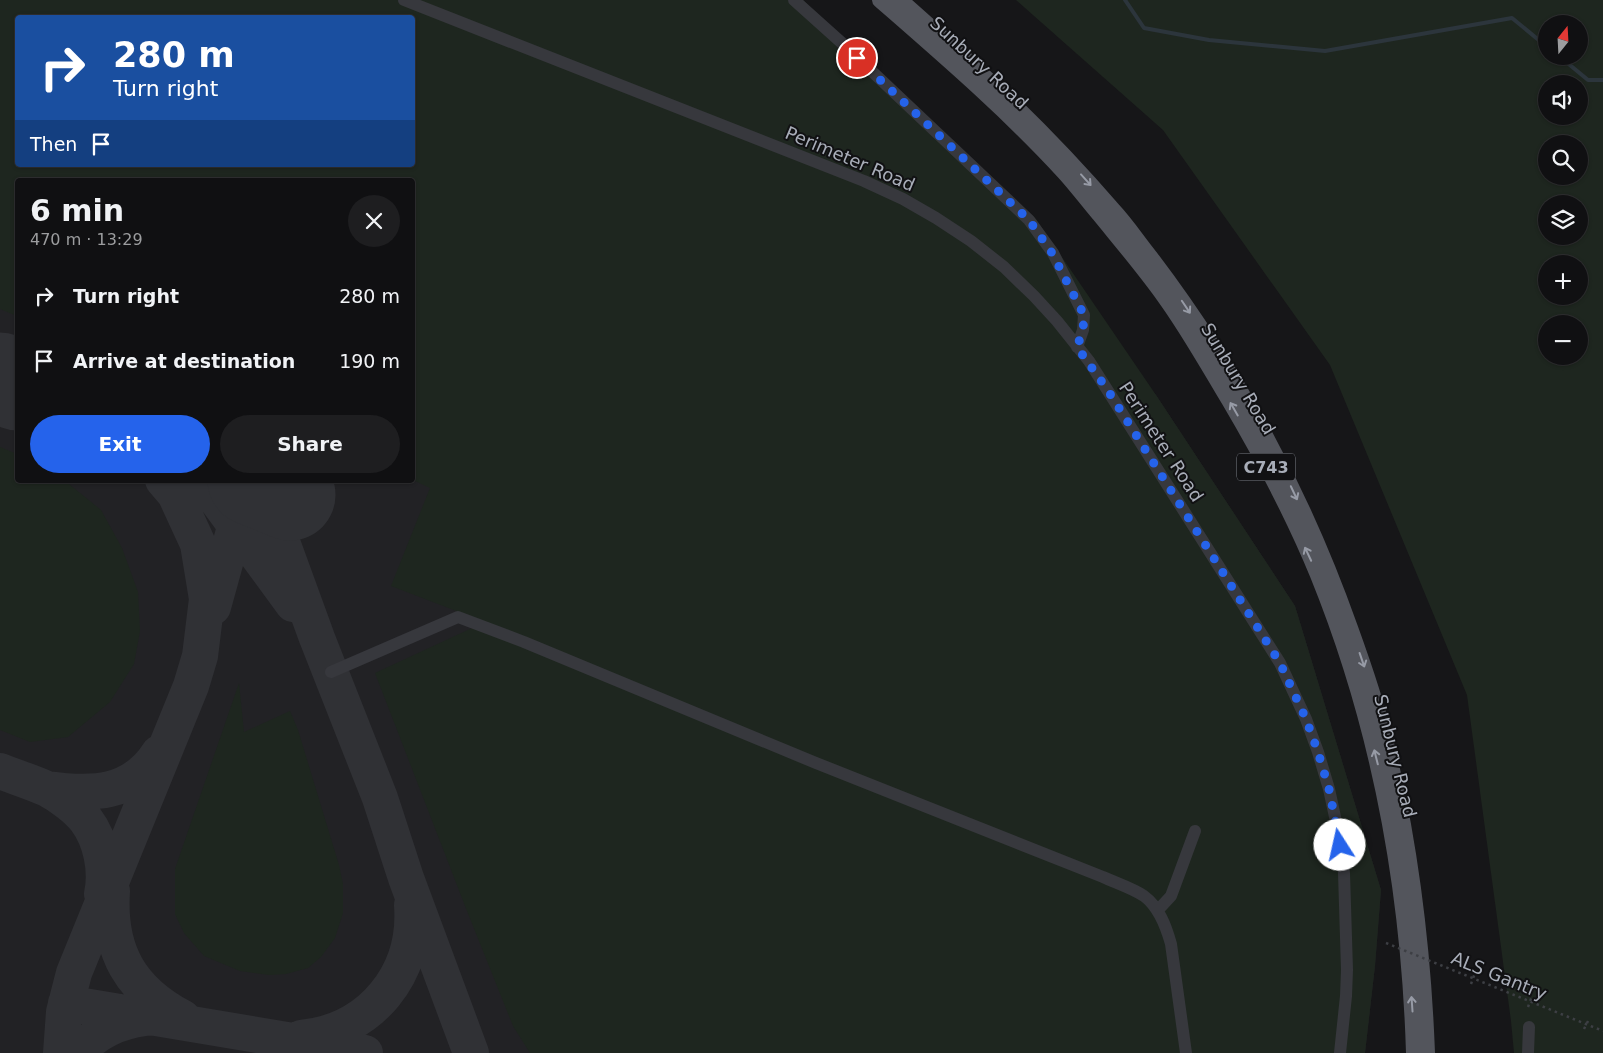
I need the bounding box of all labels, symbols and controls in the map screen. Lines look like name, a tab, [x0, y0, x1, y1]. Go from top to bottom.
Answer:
street label: Sunbury Road	[926, 12, 1033, 113]
north arrow	[1538, 15, 1588, 65]
map controls	[1538, 15, 1588, 365]
icon: right	[30, 35, 95, 100]
text: 280 m	[113, 35, 235, 75]
pin	[836, 37, 878, 79]
icon: arrive	[843, 44, 871, 72]
button: sound	[1538, 75, 1588, 125]
text: Turn right	[113, 76, 218, 101]
street label: Perimeter Road	[782, 122, 918, 195]
icon: arrive	[87, 130, 115, 158]
text: Then	[30, 133, 77, 155]
button: search	[1538, 135, 1588, 185]
one-way arrow	[1081, 173, 1092, 186]
text: 6 min	[30, 193, 124, 228]
button: close	[348, 195, 400, 247]
button: layers	[1538, 195, 1588, 245]
text: 470 m · 13:29	[30, 230, 143, 249]
button: +	[1538, 255, 1588, 305]
icon: right	[30, 282, 58, 310]
text: Turn right	[73, 285, 179, 307]
text: 280 m	[339, 285, 400, 307]
one-way arrow	[1181, 300, 1191, 314]
button: −	[1538, 315, 1588, 365]
street label: Sunbury Road	[1197, 319, 1280, 438]
icon: arrive	[30, 347, 58, 375]
text: Arrive at destination	[73, 350, 295, 372]
text: 190 m	[339, 350, 400, 372]
street label: Perimeter Road	[1115, 378, 1208, 506]
one-way arrow	[1229, 402, 1239, 417]
button: Exit	[30, 415, 210, 473]
button: Share	[220, 415, 400, 473]
road number: C743	[1237, 454, 1295, 481]
one-way arrow	[1290, 485, 1300, 500]
one-way arrow	[1303, 547, 1313, 562]
one-way arrow	[1357, 652, 1367, 668]
street label: Sunbury Road	[1370, 692, 1421, 820]
one-way arrow	[1371, 750, 1380, 766]
position arrow	[1313, 818, 1365, 870]
street label: ALS Gantry	[1448, 947, 1550, 1004]
one-way arrow	[1408, 997, 1417, 1013]

